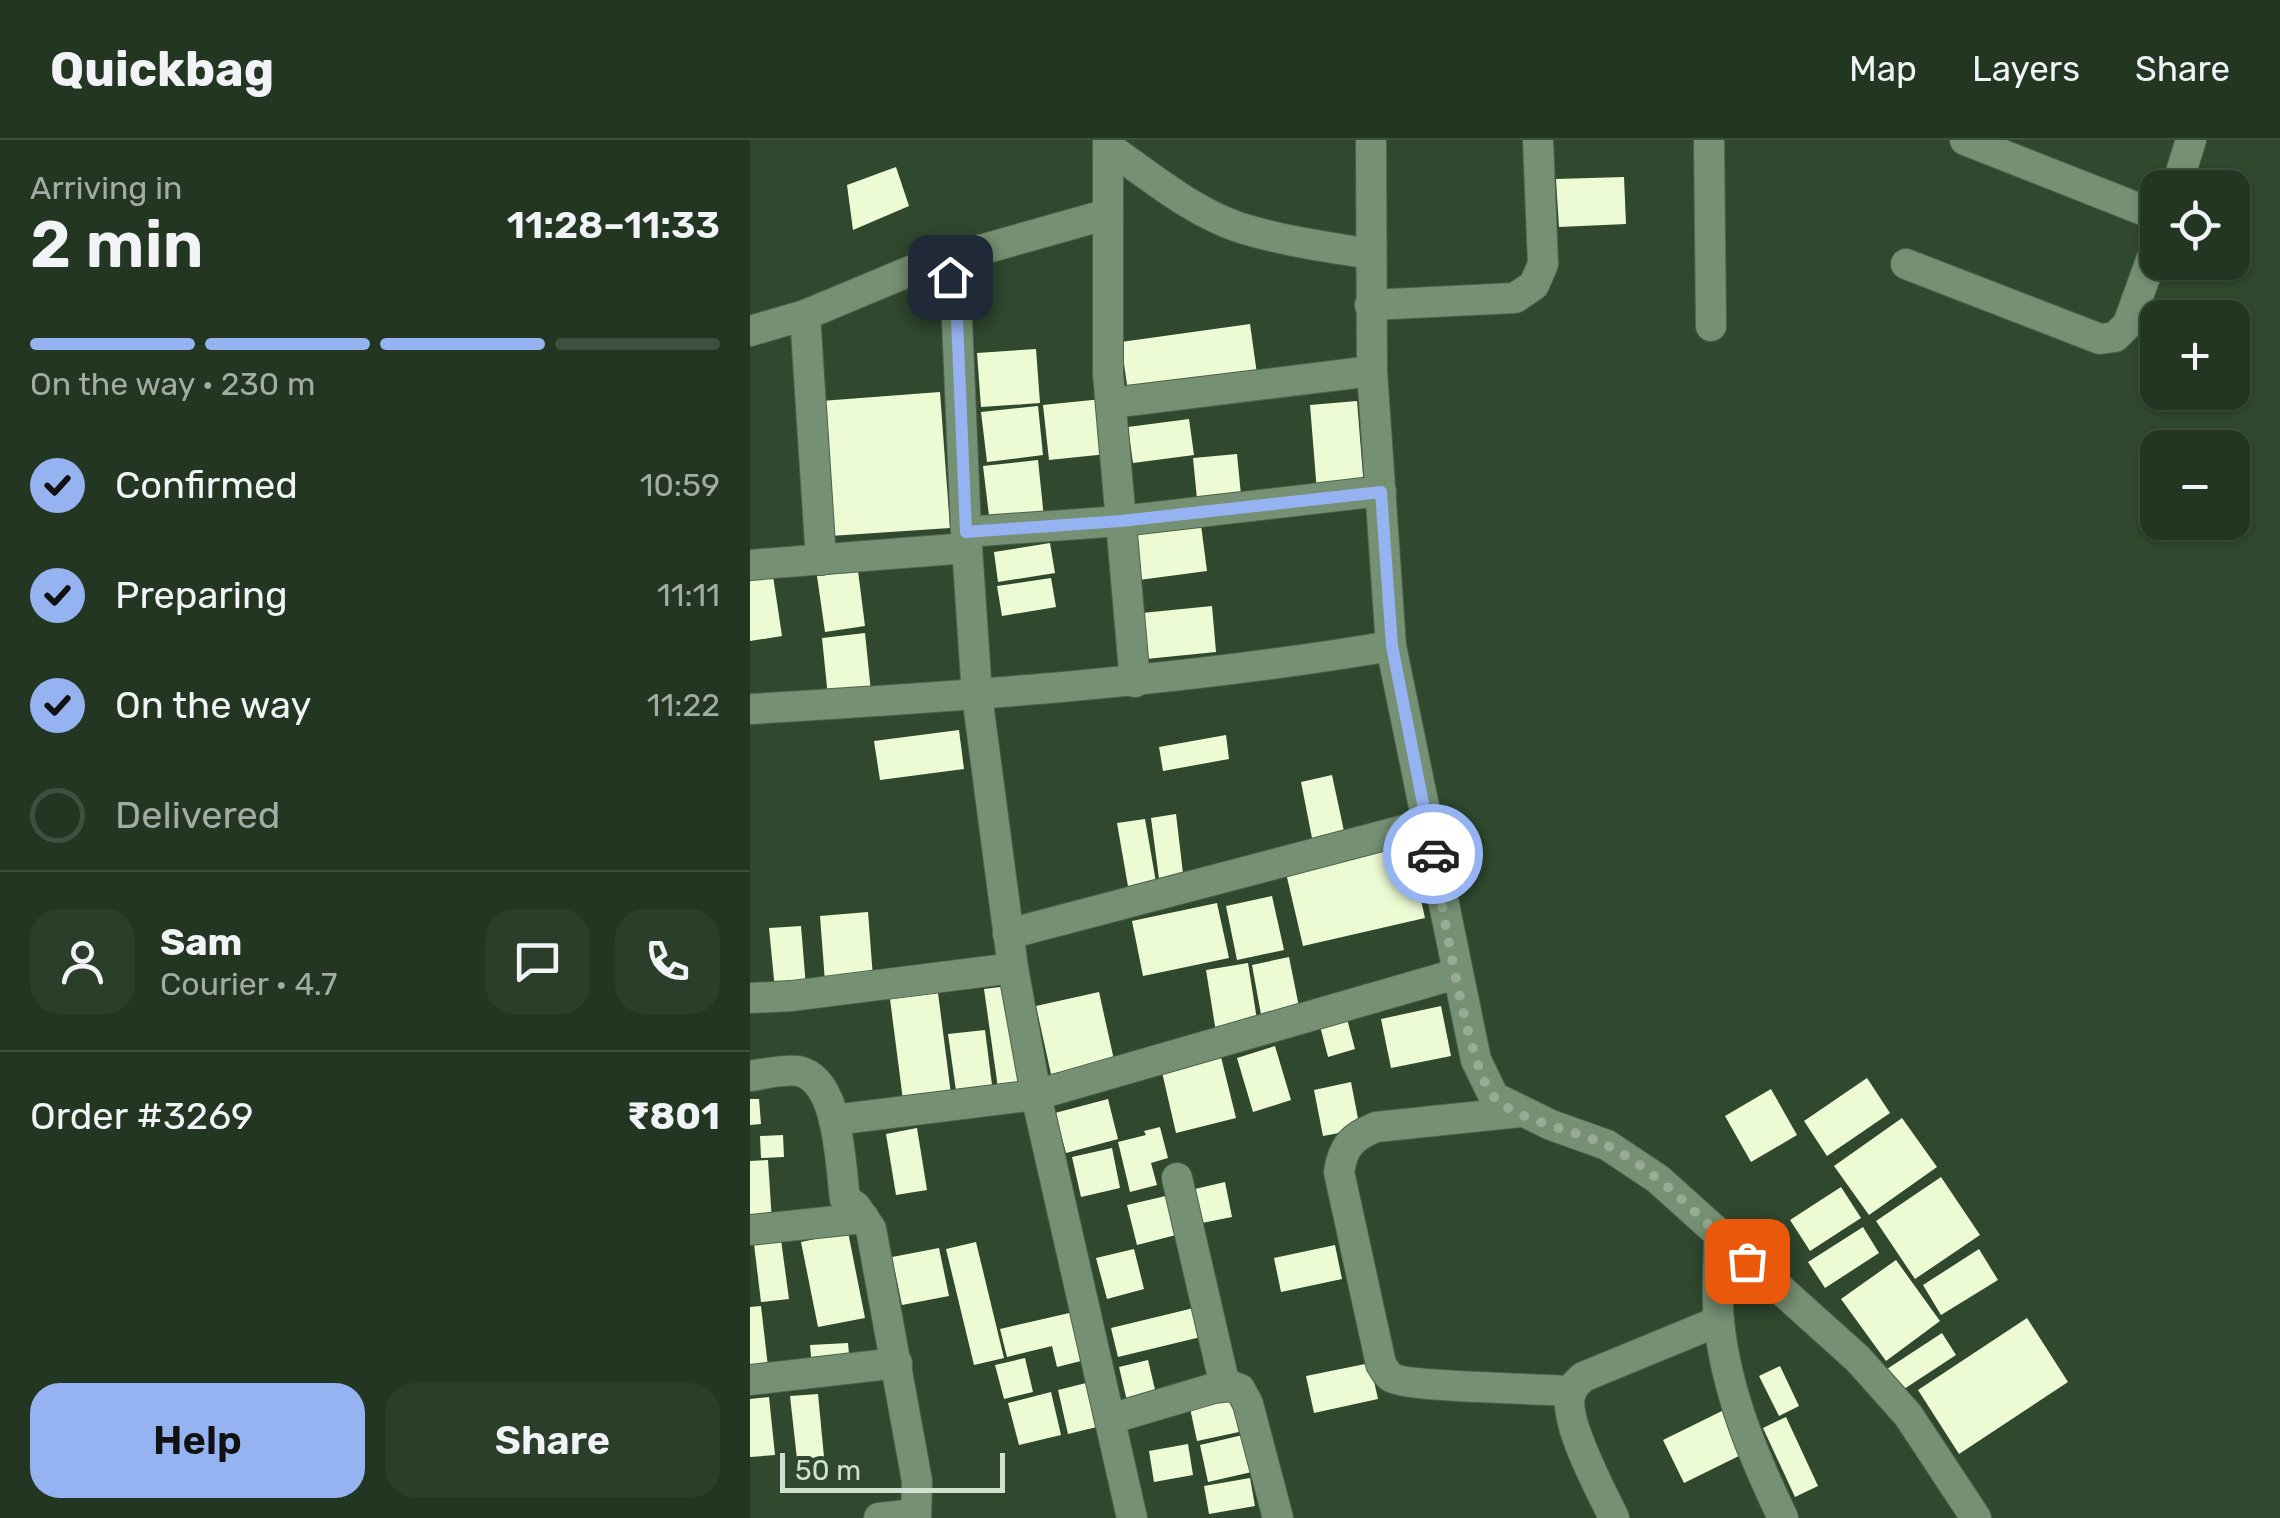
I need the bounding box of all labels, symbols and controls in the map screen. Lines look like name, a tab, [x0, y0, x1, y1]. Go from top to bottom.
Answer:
text: Quickbag	[50, 41, 274, 98]
text: Map	[1849, 48, 1917, 90]
text: Layers	[1972, 48, 2080, 90]
text: Share	[2135, 48, 2230, 90]
text: Arriving in	[30, 169, 182, 207]
map controls	[2140, 170, 2250, 540]
button: locate	[2140, 170, 2250, 280]
text: 11:28–11:33	[507, 202, 720, 248]
text: 2 min	[30, 206, 204, 283]
pin	[908, 235, 993, 320]
icon: home	[923, 250, 978, 305]
button: +	[2140, 300, 2250, 410]
text: On the way · 230 m	[30, 365, 315, 403]
button: −	[2140, 430, 2250, 540]
icon: check	[30, 458, 85, 513]
text: Confirmed	[115, 462, 298, 508]
text: 10:59	[640, 466, 720, 504]
icon: check	[30, 568, 85, 623]
text: Preparing	[115, 572, 288, 618]
text: 11:11	[657, 576, 720, 614]
icon: check	[30, 678, 85, 733]
text: On the way	[115, 682, 311, 728]
text: 11:22	[647, 686, 720, 724]
text: Delivered	[115, 792, 280, 838]
courier	[1383, 804, 1483, 904]
icon: car	[1406, 827, 1461, 882]
button: person	[30, 909, 135, 1014]
button: chat	[485, 909, 590, 1014]
button: phone	[615, 909, 720, 1014]
text: Sam	[160, 919, 242, 965]
text: Courier · 4.7	[160, 965, 337, 1003]
text: Order #3269	[30, 1093, 254, 1139]
text: ₹801	[627, 1093, 720, 1139]
pin	[1705, 1219, 1790, 1304]
icon: bag	[1720, 1234, 1775, 1289]
button: Help	[30, 1383, 365, 1498]
button: Share	[385, 1383, 720, 1498]
scale bar	[780, 1448, 1005, 1492]
text: 50 m	[795, 1454, 861, 1487]

